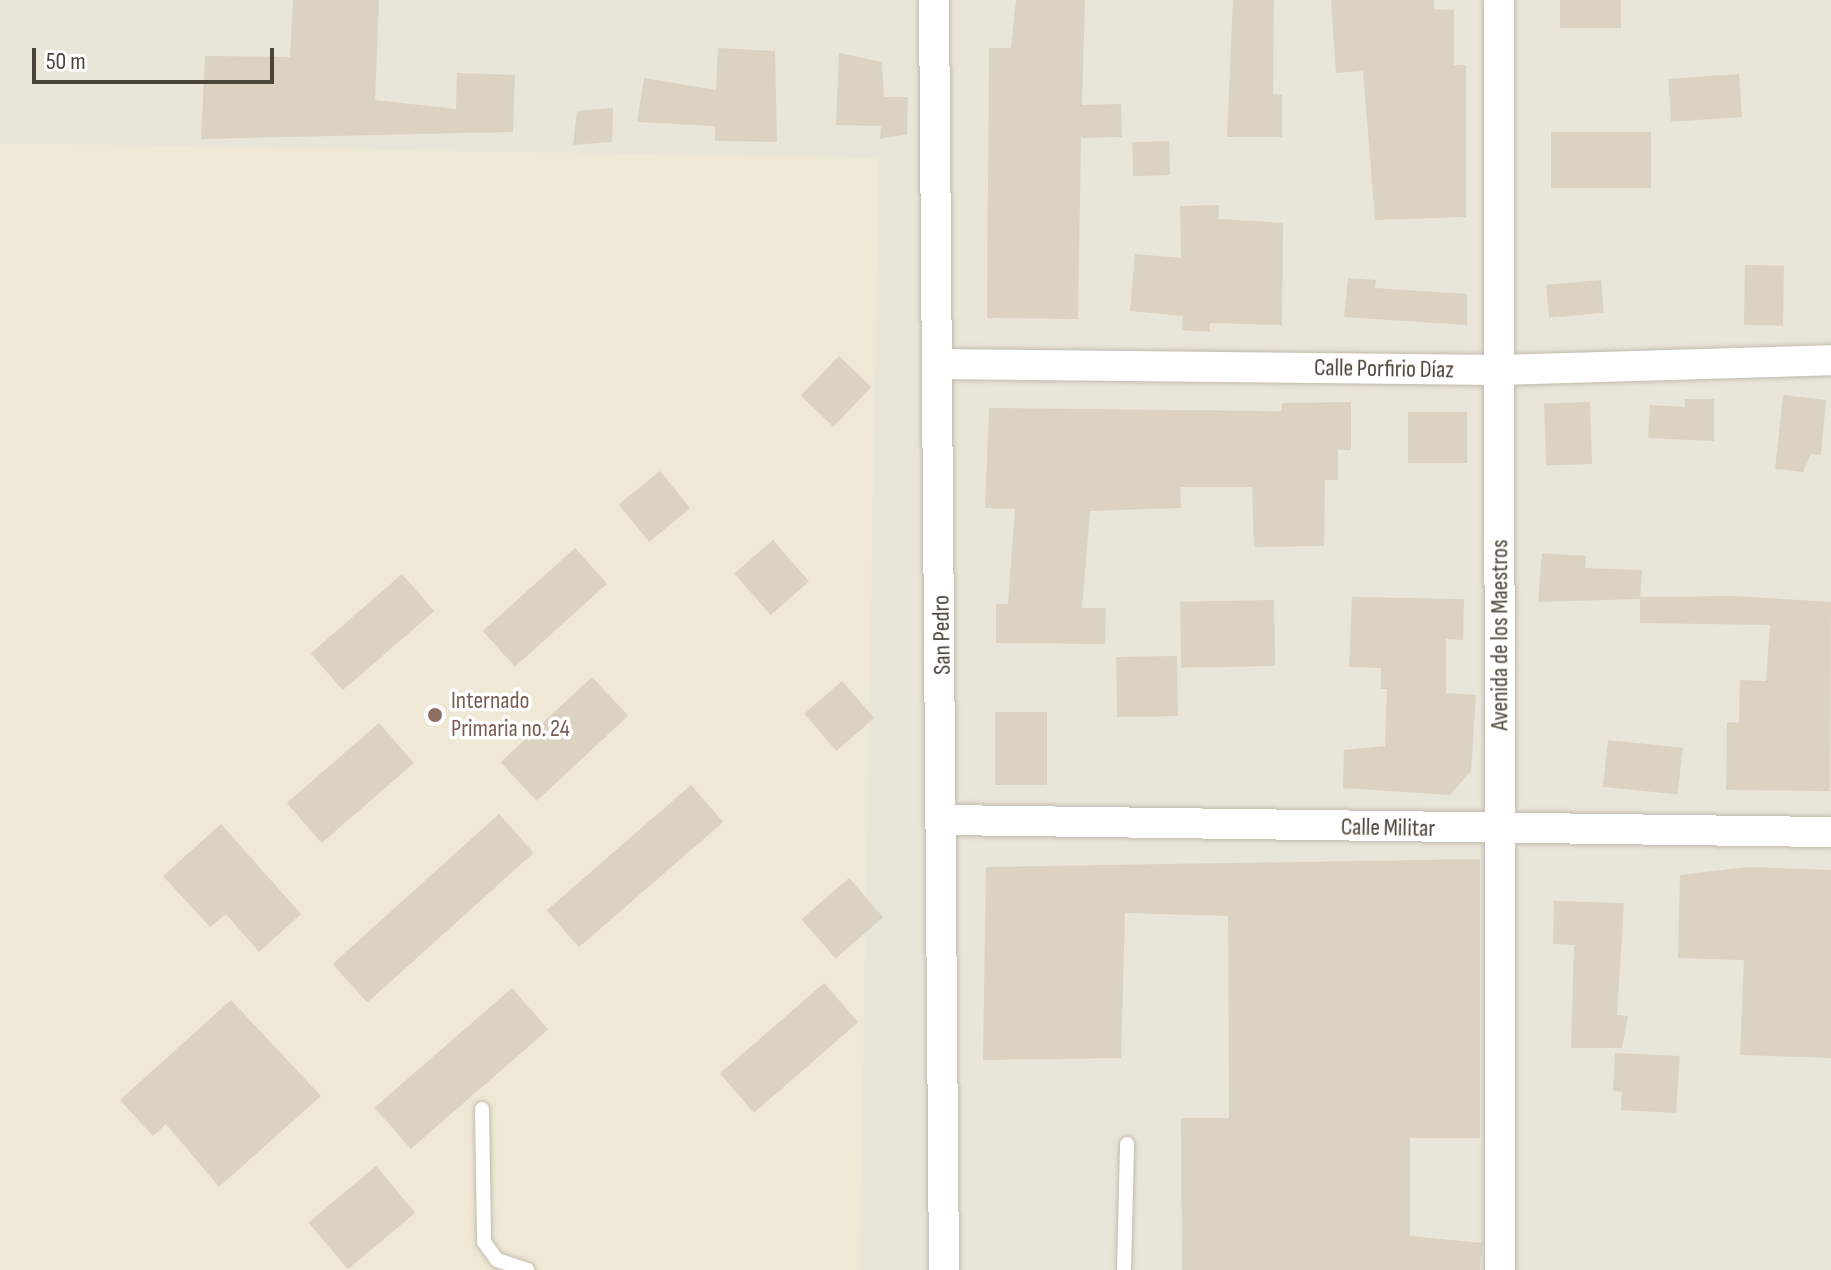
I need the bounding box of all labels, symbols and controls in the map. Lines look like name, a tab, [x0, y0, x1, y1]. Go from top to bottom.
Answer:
scale bar	[36, 32, 278, 82]
text: 50 m	[46, 47, 86, 76]
street label: Calle Porfirio Díaz	[1314, 353, 1454, 385]
street label: Avenida de los Maestros	[1486, 539, 1514, 731]
street label: San Pedro	[927, 595, 957, 675]
place label: Internado Primaria no. 24	[451, 687, 570, 743]
marker: Internado Primaria no. 24	[426, 706, 444, 724]
street label: Calle Militar	[1341, 813, 1435, 843]

